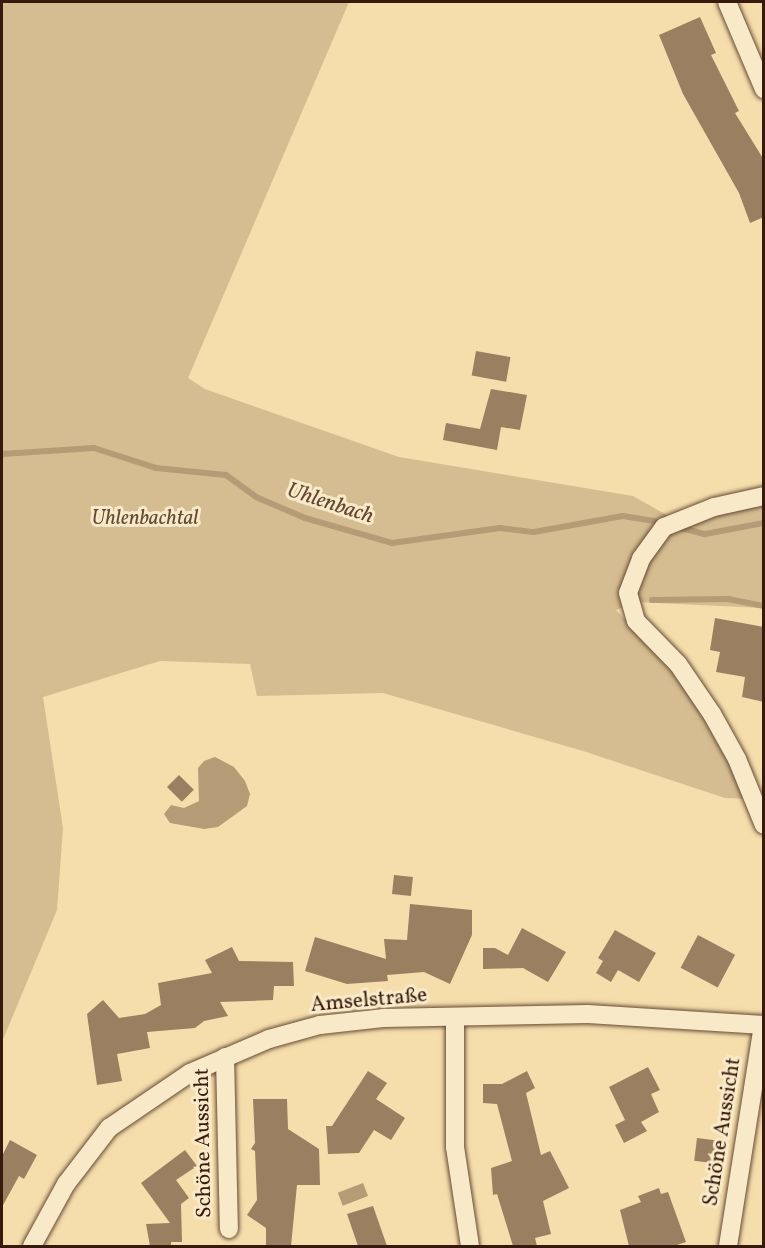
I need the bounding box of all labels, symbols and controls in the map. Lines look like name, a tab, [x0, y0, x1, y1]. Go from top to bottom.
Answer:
water label: Uhlenbach	[283, 478, 377, 530]
park label: Uhlenbachtal	[91, 506, 199, 532]
street label: Amselstraße	[310, 983, 428, 1019]
street label: Schöne Aussicht	[699, 1056, 747, 1208]
street label: Schöne Aussicht	[190, 1068, 218, 1218]

